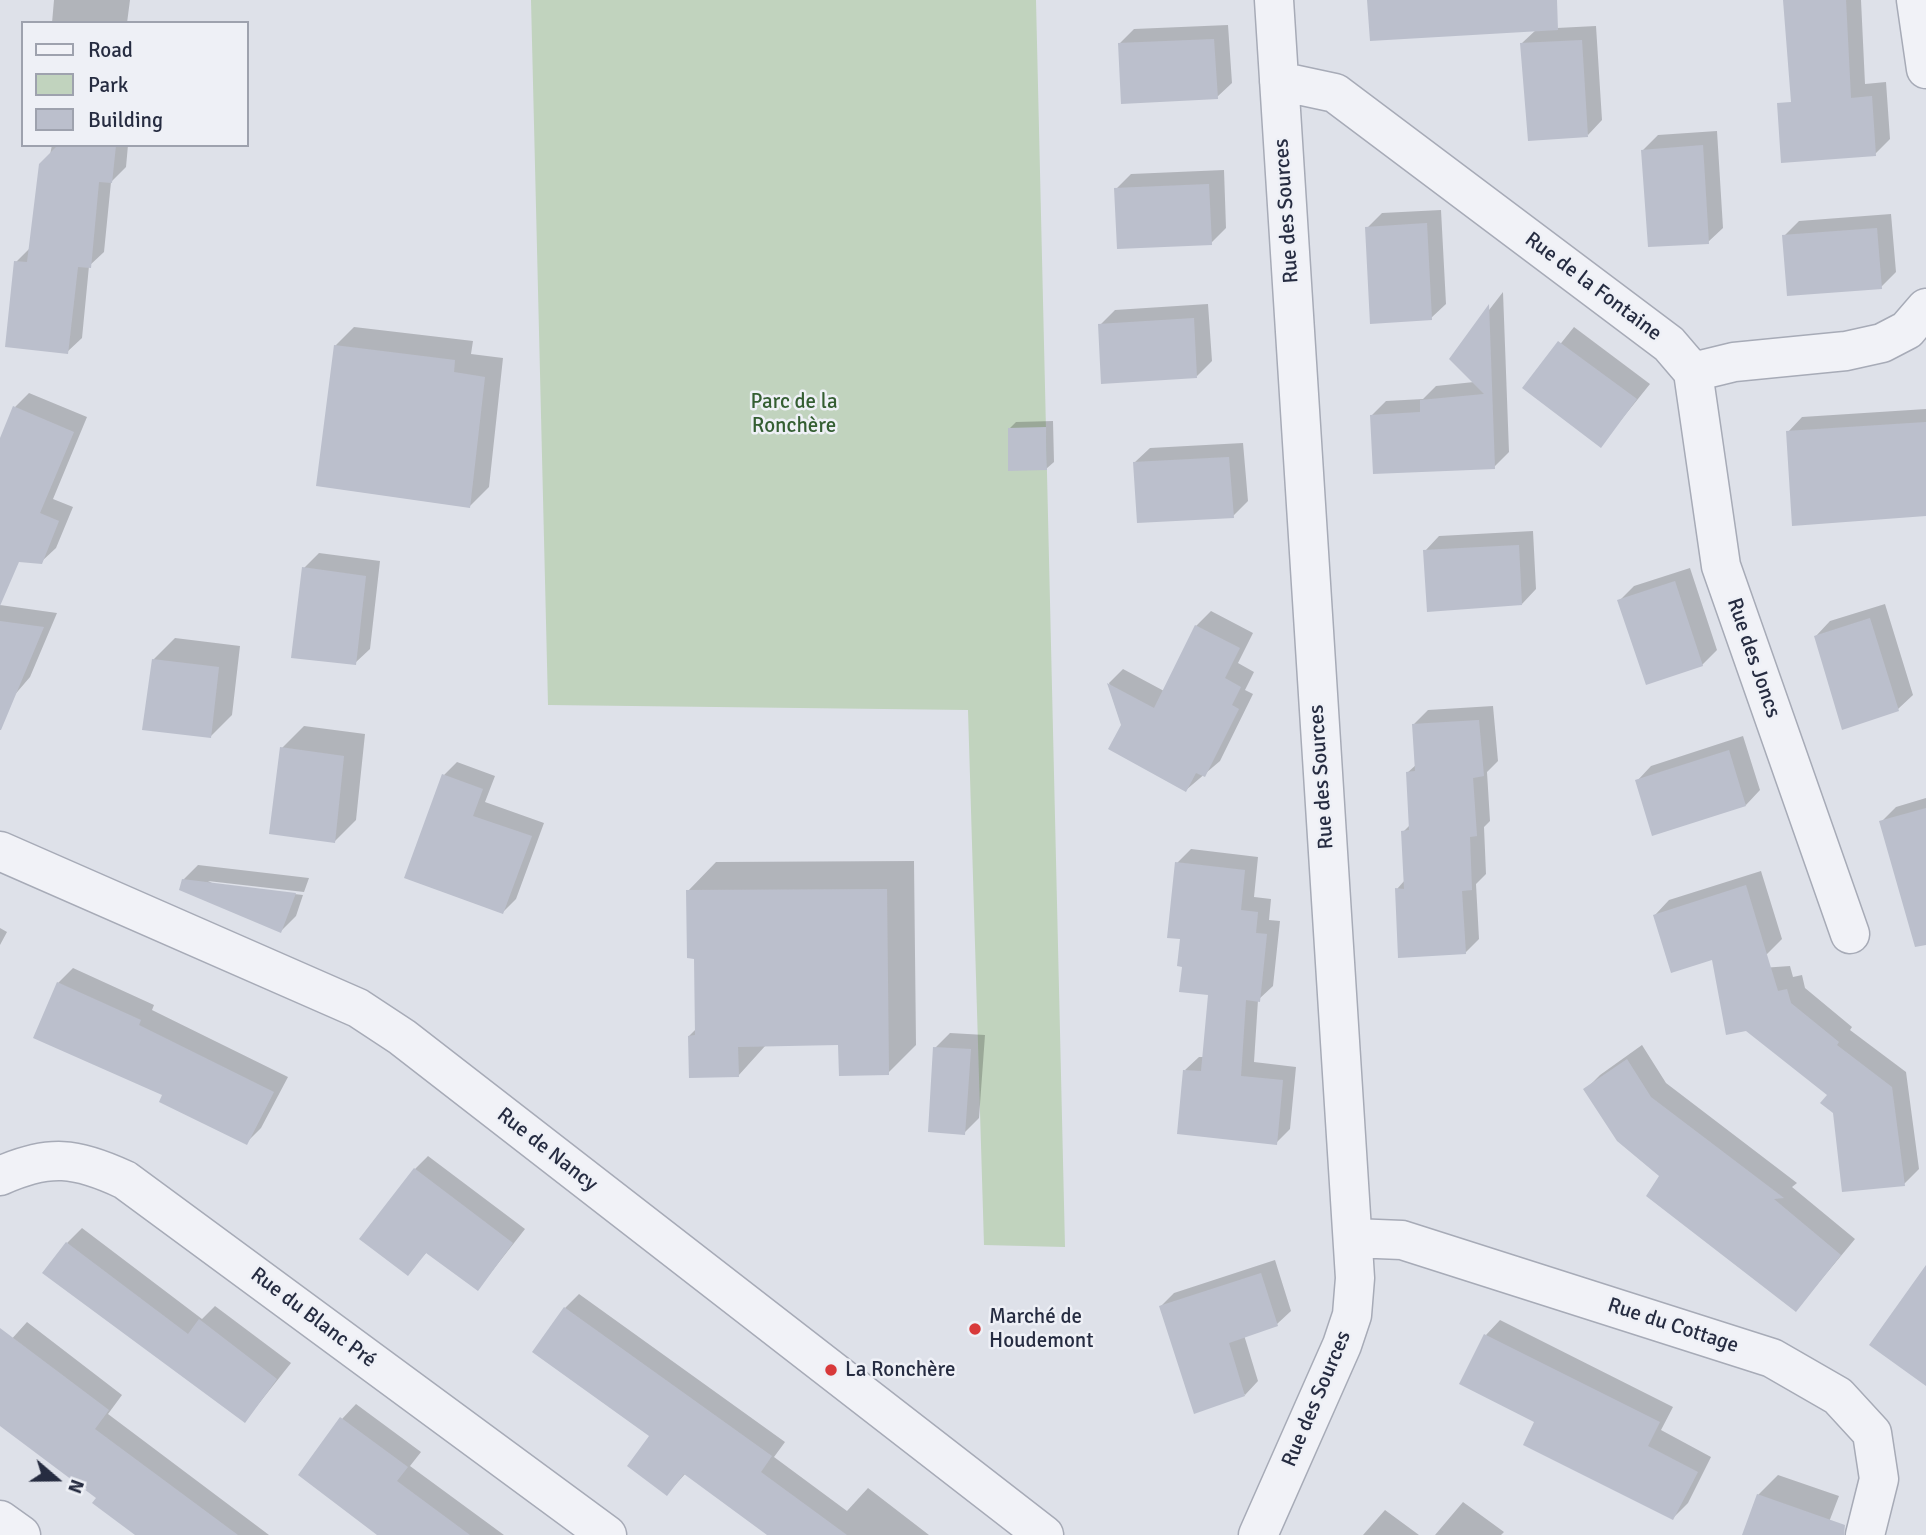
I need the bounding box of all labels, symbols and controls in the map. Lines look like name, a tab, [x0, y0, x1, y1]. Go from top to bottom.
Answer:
legend	[21, 21, 248, 147]
text: Road	[88, 37, 133, 63]
text: Park	[88, 72, 128, 98]
text: Building	[88, 107, 163, 133]
street label: Rue des Sources	[1269, 138, 1305, 284]
street label: Rue de la Fontaine	[1520, 227, 1666, 347]
park label: Parc de la Ronchère	[750, 389, 838, 439]
street label: Rue des Joncs	[1721, 595, 1785, 721]
street label: Rue des Sources	[1304, 704, 1340, 850]
street label: Rue de Nancy	[492, 1103, 602, 1197]
street label: Rue du Blanc Pré	[245, 1263, 381, 1373]
street label: Rue du Cottage	[1604, 1293, 1742, 1359]
place label: Marché de Houdemont	[989, 1304, 1094, 1354]
marker: Marché de Houdemont	[967, 1321, 983, 1337]
street label: Rue des Sources	[1277, 1327, 1357, 1471]
place label: La Ronchère	[845, 1357, 955, 1383]
marker: La Ronchère	[823, 1362, 839, 1378]
north arrow	[21, 1444, 91, 1514]
text: N	[62, 1476, 89, 1496]

